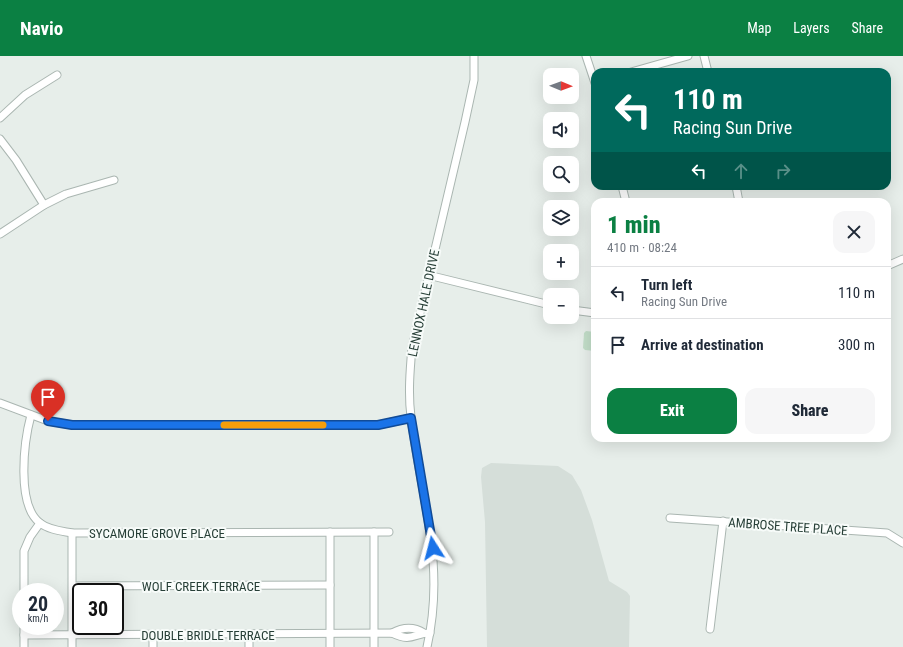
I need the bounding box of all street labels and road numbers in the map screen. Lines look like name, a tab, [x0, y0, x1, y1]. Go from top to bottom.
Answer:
street label: LENNOX HALE DRIVE	[405, 248, 442, 358]
street label: AMBROSE TREE PLACE	[728, 515, 848, 538]
street label: SYCAMORE GROVE PLACE	[89, 526, 225, 541]
street label: WOLF CREEK TERRACE	[142, 579, 260, 594]
street label: DOUBLE BRIDLE TERRACE	[141, 628, 275, 643]

